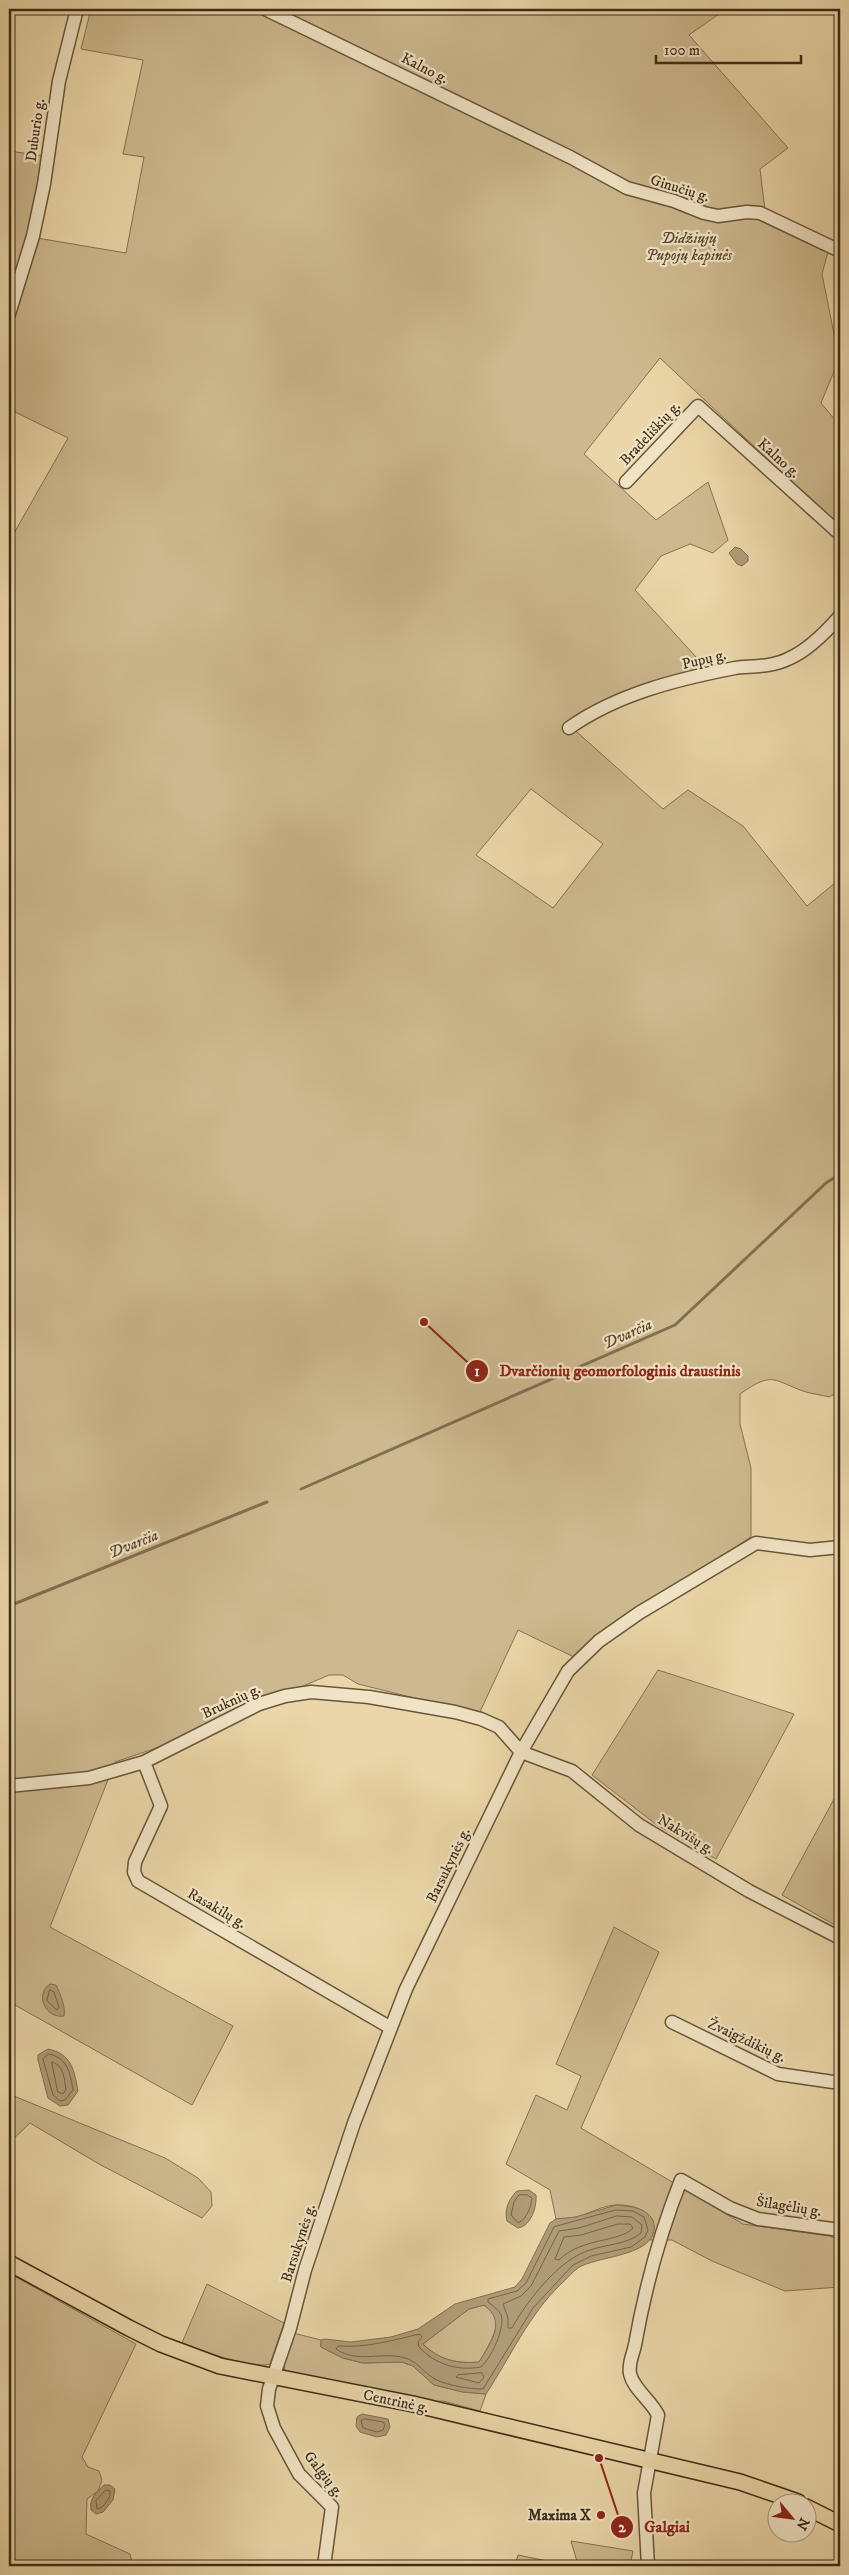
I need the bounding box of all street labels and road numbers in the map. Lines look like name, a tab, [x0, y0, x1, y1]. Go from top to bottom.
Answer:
street label: Kalno g.	[398, 48, 452, 88]
street label: Duburio g.	[22, 97, 49, 163]
street label: Ginučių g.	[648, 170, 712, 206]
street label: Bradeliškių g.	[616, 397, 685, 469]
street label: Kalno g.	[754, 434, 804, 482]
street label: Pupų g.	[680, 645, 728, 674]
street label: Bruknių g.	[199, 1680, 264, 1723]
street label: Nakvišų g.	[654, 1810, 717, 1859]
street label: Barsukynės g.	[422, 1825, 475, 1906]
street label: Rasakilų g.	[184, 1884, 250, 1933]
street label: Žvaigždikių g.	[705, 2014, 789, 2067]
street label: Šilagėlių g.	[755, 2191, 823, 2221]
street label: Barsukynės g.	[277, 2202, 320, 2285]
street label: Centrinė g.	[362, 2385, 430, 2418]
street label: Galgių g.	[300, 2447, 348, 2501]

